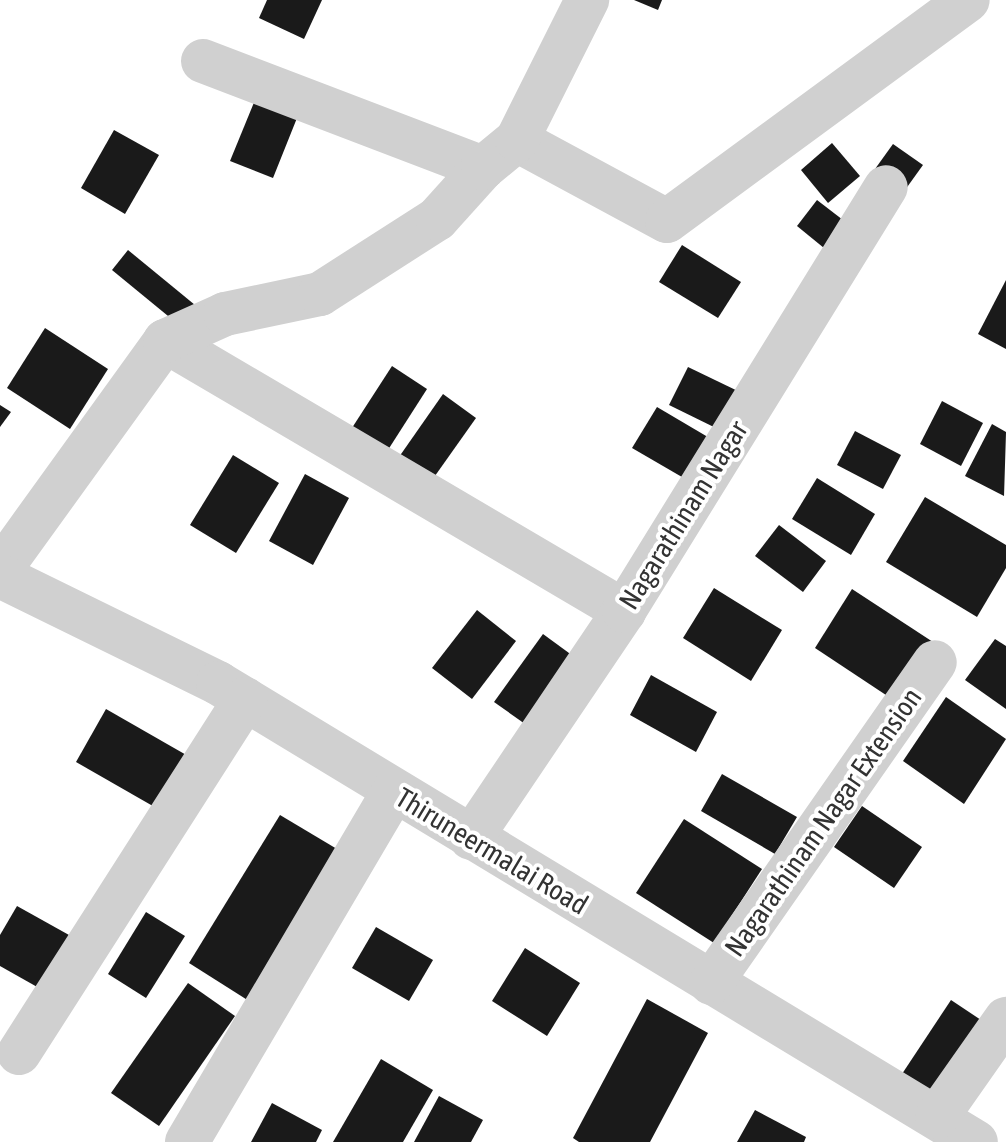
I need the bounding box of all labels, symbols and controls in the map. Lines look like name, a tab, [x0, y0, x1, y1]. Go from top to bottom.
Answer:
street label: Nagarathinam Nagar	[612, 415, 754, 615]
street label: Nagarathinam Nagar Extension	[717, 681, 929, 963]
street label: Thiruneermalai Road	[390, 780, 594, 922]

